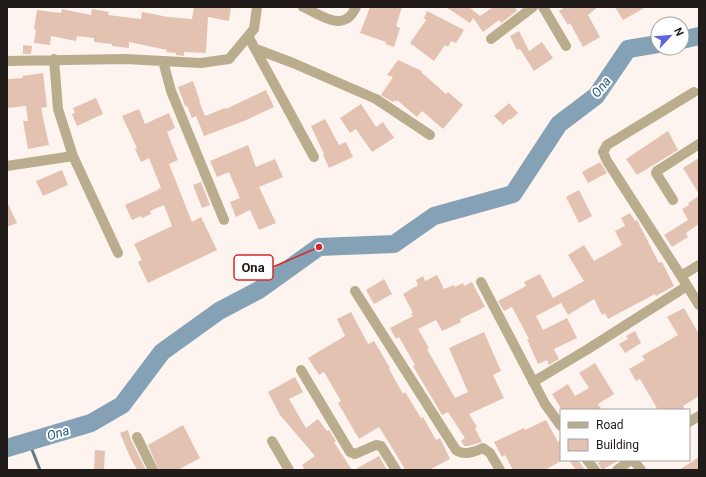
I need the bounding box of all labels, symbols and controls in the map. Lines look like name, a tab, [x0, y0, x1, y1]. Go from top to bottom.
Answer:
north arrow	[650, 16, 690, 56]
text: N	[671, 25, 686, 38]
water label: Ona	[588, 73, 614, 100]
callout: Ona	[234, 255, 273, 280]
text: Ona	[241, 260, 265, 275]
legend	[560, 409, 690, 461]
text: Road	[596, 418, 624, 432]
water label: Ona	[45, 423, 71, 443]
text: Building	[596, 438, 639, 452]

